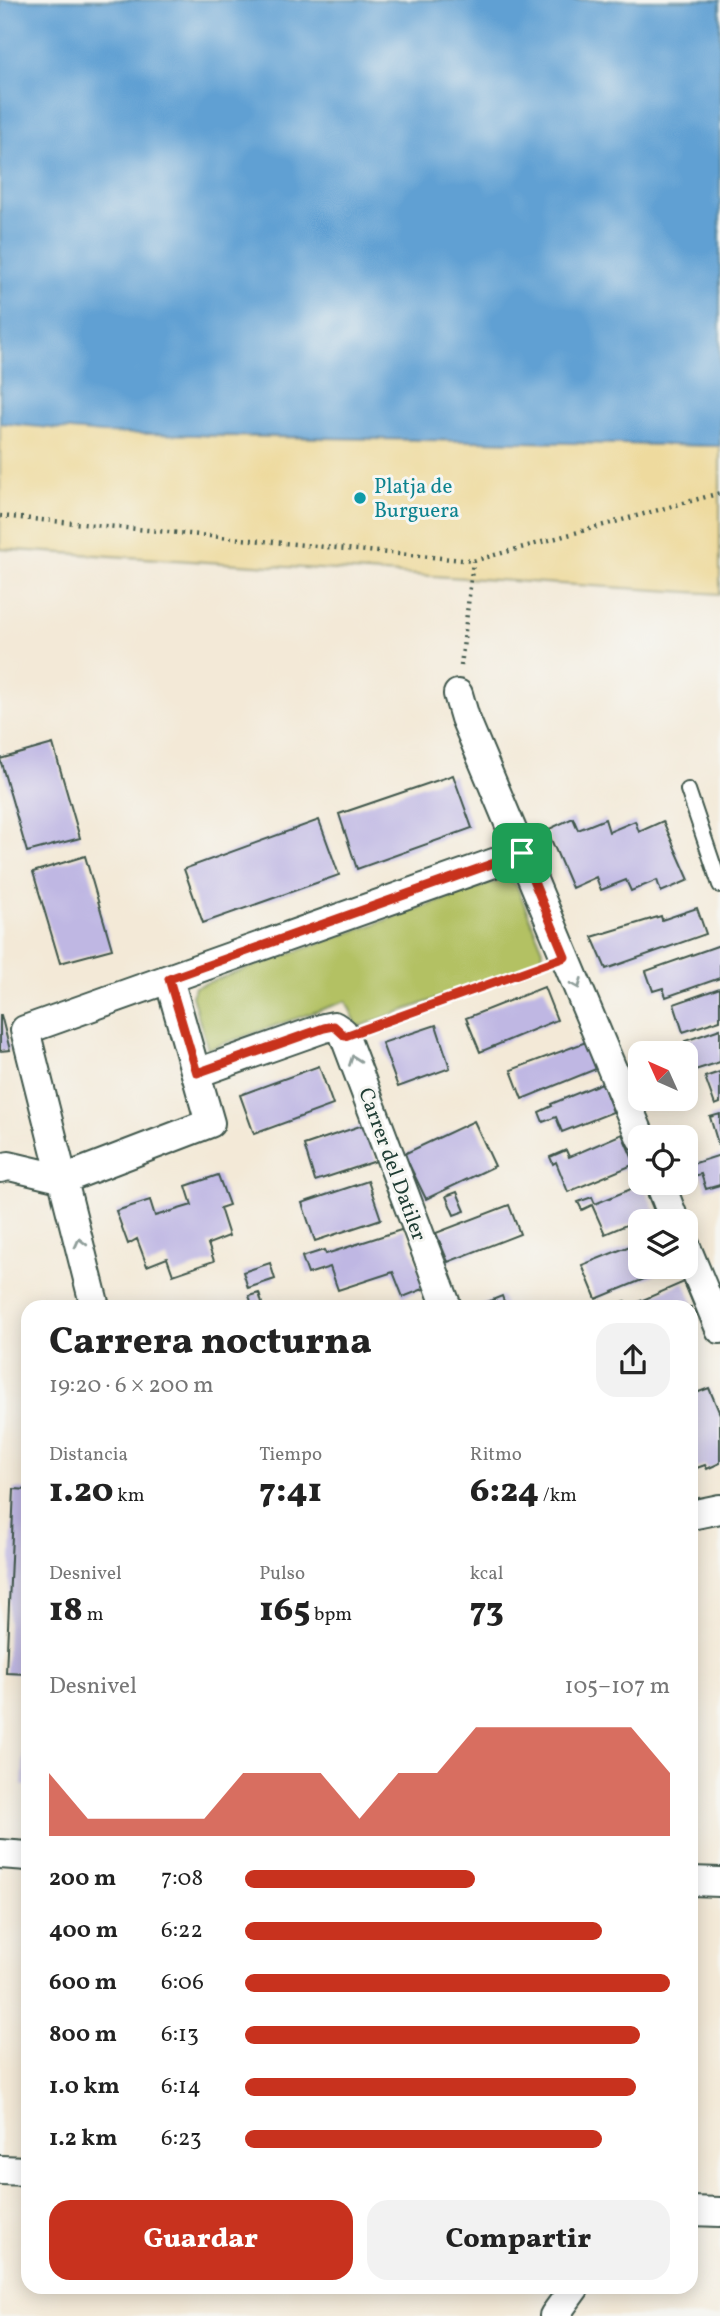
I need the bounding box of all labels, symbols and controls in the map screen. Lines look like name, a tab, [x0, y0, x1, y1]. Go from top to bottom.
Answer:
place label: Platja de Burguera	[374, 473, 460, 526]
marker: Platja de Burguera	[352, 490, 368, 506]
pin	[492, 823, 552, 883]
icon: arrive	[503, 834, 541, 872]
one-way arrow	[568, 977, 582, 989]
north arrow	[628, 1041, 698, 1111]
map controls	[628, 1041, 698, 1279]
one-way arrow	[349, 1054, 363, 1066]
street label: Carrer del Datiler	[350, 1084, 433, 1245]
button: locate	[628, 1125, 698, 1195]
button: layers	[628, 1209, 698, 1279]
one-way arrow	[74, 1237, 88, 1249]
text: Carrera nocturna	[49, 1317, 372, 1370]
button: share	[596, 1323, 670, 1397]
text: 19:20 · 6 × 200 m	[49, 1370, 214, 1402]
text: Distancia	[49, 1442, 128, 1468]
text: Tiempo	[259, 1442, 322, 1468]
text: Ritmo	[470, 1442, 522, 1468]
text: 1.20	[49, 1468, 114, 1516]
text: 7:41	[259, 1468, 322, 1516]
text: 6:24	[470, 1468, 539, 1516]
text: km	[114, 1483, 144, 1509]
text: /km	[539, 1483, 577, 1509]
text: Desnivel	[49, 1561, 122, 1587]
text: Pulso	[259, 1561, 305, 1587]
text: kcal	[470, 1561, 503, 1587]
text: 18	[49, 1587, 83, 1635]
text: 165	[259, 1587, 310, 1635]
text: 73	[470, 1587, 504, 1635]
text: m	[83, 1602, 104, 1628]
text: bpm	[310, 1602, 352, 1628]
text: Desnivel	[49, 1671, 137, 1703]
text: 105–107 m	[565, 1671, 670, 1703]
text: 200 m	[49, 1863, 116, 1895]
text: 7:08	[161, 1863, 203, 1895]
text: 400 m	[49, 1915, 118, 1947]
text: 6:22	[161, 1915, 203, 1947]
text: 600 m	[49, 1967, 117, 1999]
text: 6:06	[161, 1967, 204, 1999]
text: 800 m	[49, 2019, 117, 2051]
text: 6:13	[161, 2019, 199, 2051]
text: 1.0 km	[49, 2071, 120, 2103]
text: 6:14	[161, 2071, 201, 2103]
text: 1.2 km	[49, 2123, 118, 2155]
text: 6:23	[161, 2123, 202, 2155]
button: Guardar	[49, 2200, 353, 2280]
button: Compartir	[367, 2200, 670, 2280]

